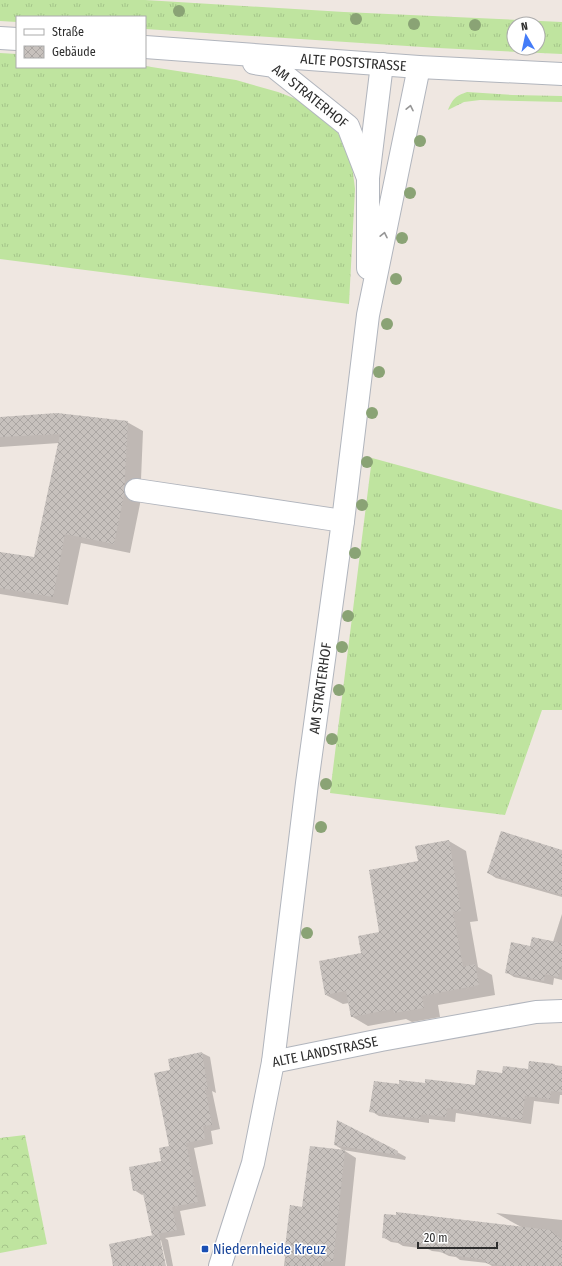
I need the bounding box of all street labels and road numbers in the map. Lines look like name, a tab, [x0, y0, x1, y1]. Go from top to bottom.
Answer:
street label: ALTE POSTSTRASSE	[300, 50, 407, 75]
street label: AM STRATERHOF	[269, 61, 351, 132]
street label: AM STRATERHOF	[306, 641, 335, 735]
street label: ALTE LANDSTRASSE	[271, 1033, 380, 1071]

